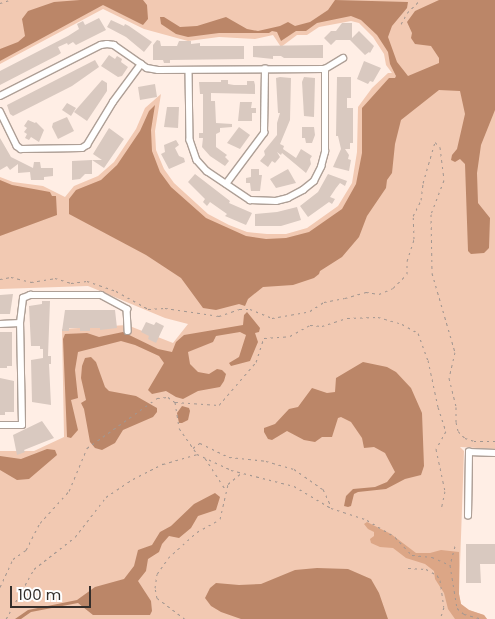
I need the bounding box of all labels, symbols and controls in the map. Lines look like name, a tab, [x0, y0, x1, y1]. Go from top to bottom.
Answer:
scale bar	[12, 576, 94, 608]
text: 100 m	[18, 584, 61, 605]

